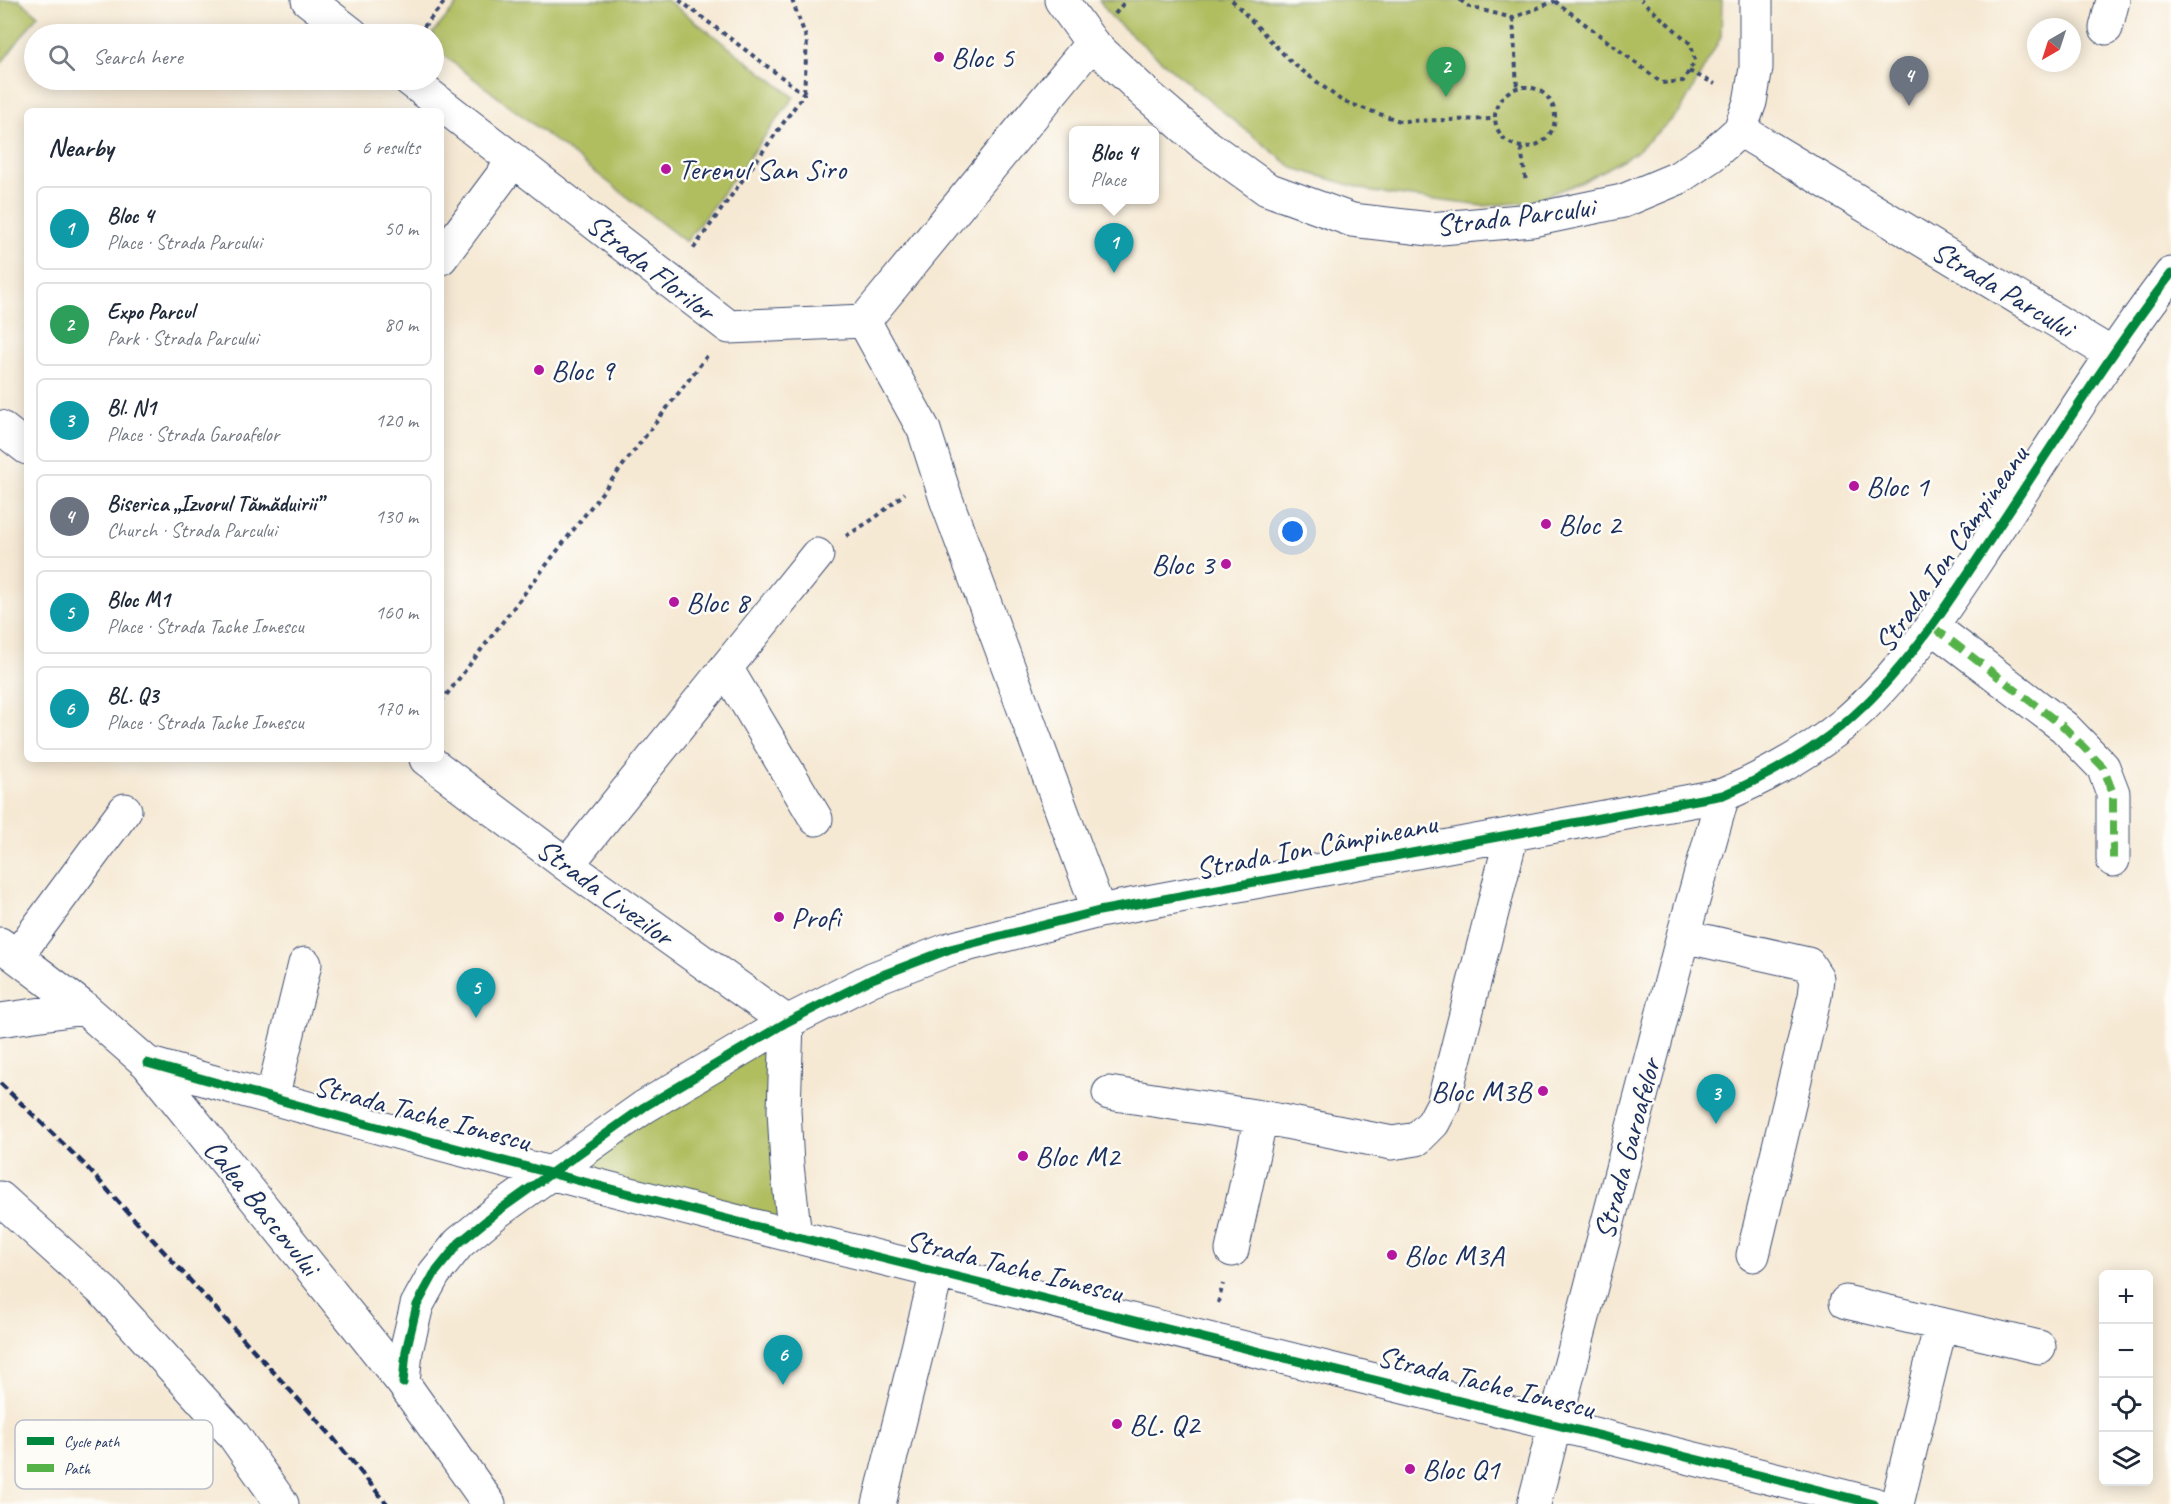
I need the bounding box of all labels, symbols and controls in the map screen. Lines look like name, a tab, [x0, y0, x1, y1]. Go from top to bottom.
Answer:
north arrow	[2027, 18, 2081, 72]
search box	[24, 24, 444, 90]
place label: Bloc 5	[951, 38, 1015, 76]
icon: search	[45, 41, 78, 74]
text: Search here	[93, 43, 183, 71]
pin: 2	[1426, 48, 1466, 97]
marker: Bloc 5	[932, 50, 946, 64]
pin: 4	[1890, 57, 1928, 106]
popup	[1069, 126, 1159, 204]
text: Nearby	[48, 131, 113, 164]
text: 6 results	[361, 135, 420, 160]
text: Bloc 4	[1091, 139, 1137, 167]
place label: Terenul San Siro	[678, 150, 847, 188]
marker: Terenul San Siro	[659, 162, 673, 176]
text: Place	[1091, 167, 1126, 192]
street label: Strada Parcului	[1434, 187, 1600, 245]
text: Bloc 4	[107, 202, 154, 230]
street label: Strada Florilor	[579, 205, 725, 331]
text: 1	[65, 216, 74, 241]
text: 50 m	[384, 216, 418, 241]
pin: 1	[1094, 224, 1134, 273]
text: Place · Strada Parcului	[107, 230, 262, 255]
street label: Strada Parcului	[1925, 232, 2084, 348]
text: Expo Parcul	[107, 298, 194, 326]
text: 2	[65, 312, 74, 337]
text: 80 m	[384, 312, 418, 337]
text: Park · Strada Parcului	[107, 326, 258, 351]
place label: Bloc 9	[551, 351, 616, 389]
marker: Bloc 9	[532, 363, 546, 377]
text: Bl. N1	[107, 394, 156, 422]
text: 3	[65, 408, 74, 433]
text: 120 m	[375, 408, 418, 433]
text: Place · Strada Garoafelor	[107, 422, 279, 447]
street label: Strada Ion Câmpineanu	[1865, 436, 2038, 660]
place label: Bloc 1	[1866, 467, 1930, 505]
marker: Bloc 1	[1847, 479, 1861, 493]
text: Biserica „Izvorul Tămăduirii”	[107, 490, 322, 518]
text: 4	[65, 504, 74, 529]
text: 130 m	[375, 504, 418, 529]
place label: Bloc 2	[1558, 505, 1623, 543]
your location	[1278, 517, 1307, 546]
marker: Bloc 2	[1539, 517, 1553, 531]
text: Church · Strada Parcului	[107, 518, 277, 543]
place label: Bloc 3	[1151, 545, 1216, 583]
marker: Bloc 3	[1219, 557, 1233, 571]
place label: Bloc 8	[686, 583, 751, 621]
text: Bloc M1	[107, 586, 170, 614]
marker: Bloc 8	[667, 595, 681, 609]
text: 5	[65, 600, 74, 625]
text: 160 m	[375, 600, 418, 625]
text: Place · Strada Tache Ionescu	[107, 614, 304, 639]
text: BL. Q3	[107, 682, 158, 710]
text: 6	[65, 696, 74, 721]
text: 170 m	[375, 696, 418, 721]
text: Place · Strada Tache Ionescu	[107, 710, 304, 735]
street label: Strada Ion Câmpineanu	[1192, 804, 1441, 888]
street label: Strada Livezilor	[529, 830, 683, 956]
place label: Profi	[791, 898, 843, 936]
marker: Profi	[772, 910, 786, 924]
pin: 5	[456, 968, 496, 1018]
street label: Strada Garoafelor	[1585, 1051, 1670, 1243]
street label: Strada Tache Ionescu	[310, 1066, 536, 1161]
place label: Bloc M3B	[1431, 1072, 1533, 1110]
pin: 3	[1696, 1074, 1736, 1124]
marker: Bloc M3B	[1536, 1084, 1550, 1098]
street label: Calea Bascovului	[195, 1131, 331, 1286]
place label: Bloc M2	[1035, 1137, 1122, 1175]
marker: Bloc M2	[1016, 1149, 1030, 1163]
street label: Strada Tache Ionescu	[902, 1221, 1128, 1312]
place label: Bloc M3A	[1404, 1236, 1505, 1274]
marker: Bloc M3A	[1385, 1248, 1399, 1262]
map controls	[2099, 1270, 2153, 1486]
button: +	[2099, 1270, 2153, 1324]
button: −	[2099, 1324, 2153, 1378]
pin: 6	[764, 1336, 802, 1385]
street label: Strada Tache Ionescu	[1374, 1337, 1600, 1428]
button: locate	[2099, 1378, 2153, 1432]
place label: BL. Q2	[1129, 1405, 1202, 1443]
marker: BL. Q2	[1110, 1417, 1124, 1431]
legend	[15, 1420, 213, 1489]
text: Cycle path	[64, 1432, 120, 1452]
button: layers	[2099, 1432, 2153, 1486]
place label: Bloc Q1	[1422, 1450, 1501, 1488]
text: Path	[64, 1459, 91, 1479]
marker: Bloc Q1	[1403, 1462, 1417, 1476]

